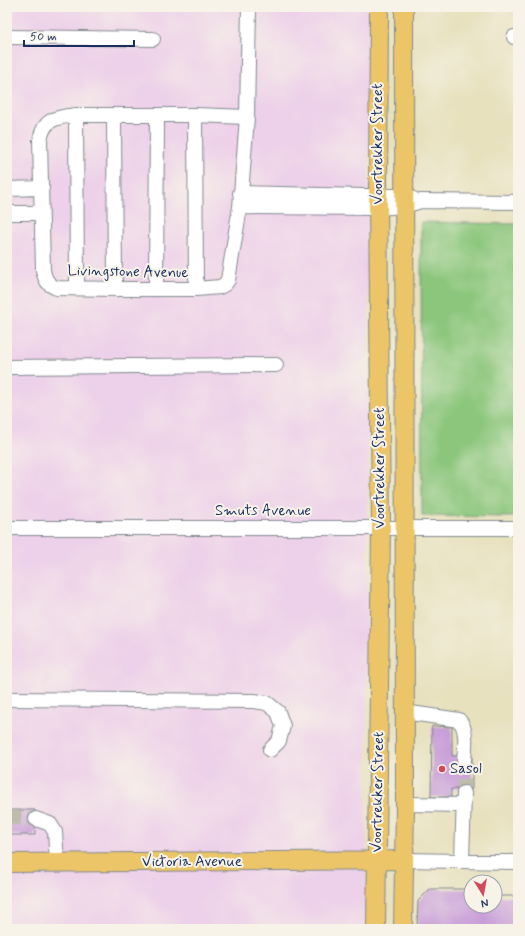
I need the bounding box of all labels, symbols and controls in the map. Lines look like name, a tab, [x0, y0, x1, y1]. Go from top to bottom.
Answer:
scale bar	[24, 22, 134, 48]
text: 50 m	[30, 29, 57, 45]
street label: Voortrekker Street	[368, 83, 388, 204]
street label: Livingstone Avenue	[67, 261, 189, 283]
street label: Voortrekker Street	[370, 407, 390, 528]
street label: Smuts Avenue	[215, 501, 311, 521]
street label: Voortrekker Street	[367, 731, 389, 853]
place label: Sasol	[450, 759, 482, 779]
marker: Sasol	[437, 764, 447, 774]
street label: Victoria Avenue	[142, 852, 242, 872]
north arrow	[463, 874, 503, 914]
text: N	[480, 895, 490, 910]

